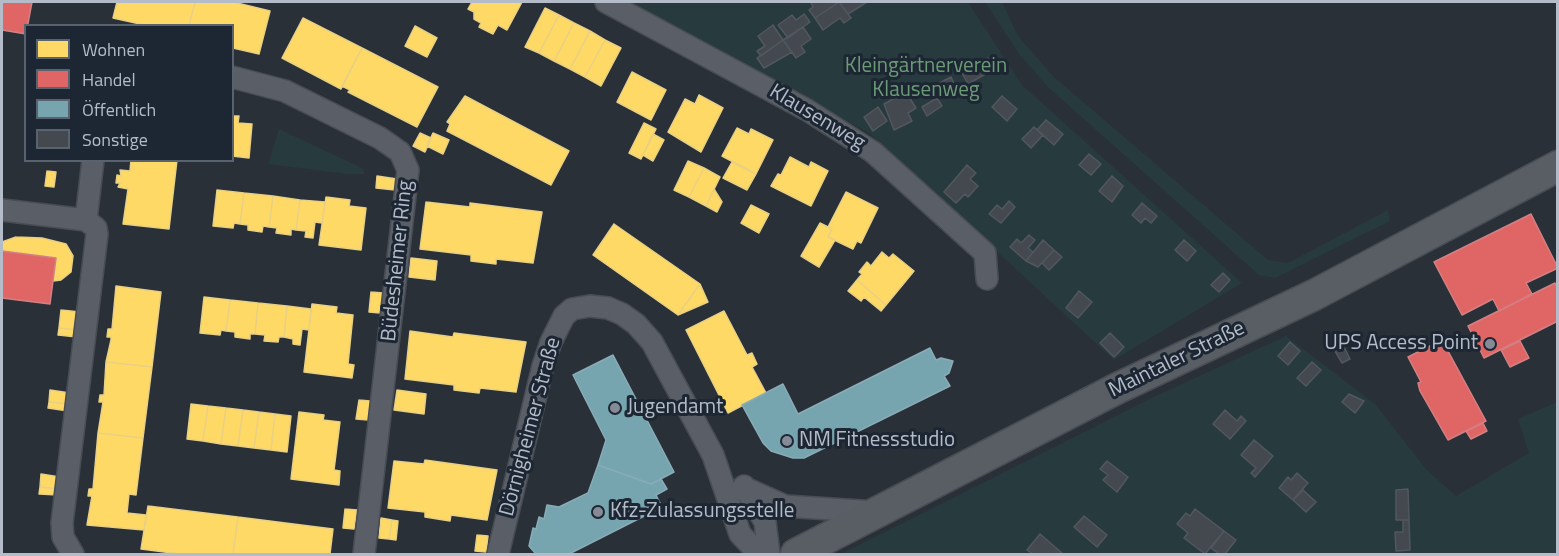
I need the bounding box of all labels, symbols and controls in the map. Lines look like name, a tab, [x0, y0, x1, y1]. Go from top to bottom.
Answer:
legend	[24, 24, 234, 162]
text: Wohnen	[82, 36, 145, 63]
park label: Kleingärtnerverein Klausenweg	[845, 54, 1007, 104]
text: Handel	[82, 66, 136, 93]
street label: Klausenweg	[765, 80, 869, 156]
text: Öffentlich	[82, 96, 156, 123]
text: Sonstige	[82, 126, 148, 153]
street label: Büdesheimer Ring	[377, 179, 419, 343]
street label: Maintaler Straße	[1105, 316, 1249, 404]
place label: UPS Access Point	[1324, 331, 1478, 357]
street label: Dörnigheimer Straße	[495, 335, 567, 519]
marker: UPS Access Point	[1483, 337, 1497, 351]
place label: Jugendamt	[627, 395, 723, 421]
marker: Jugendamt	[608, 401, 622, 415]
place label: NM Fitnessstudio	[799, 428, 955, 454]
marker: NM Fitnessstudio	[780, 434, 794, 448]
place label: Kfz-Zulassungsstelle	[610, 499, 794, 525]
marker: Kfz-Zulassungsstelle	[591, 505, 605, 519]

